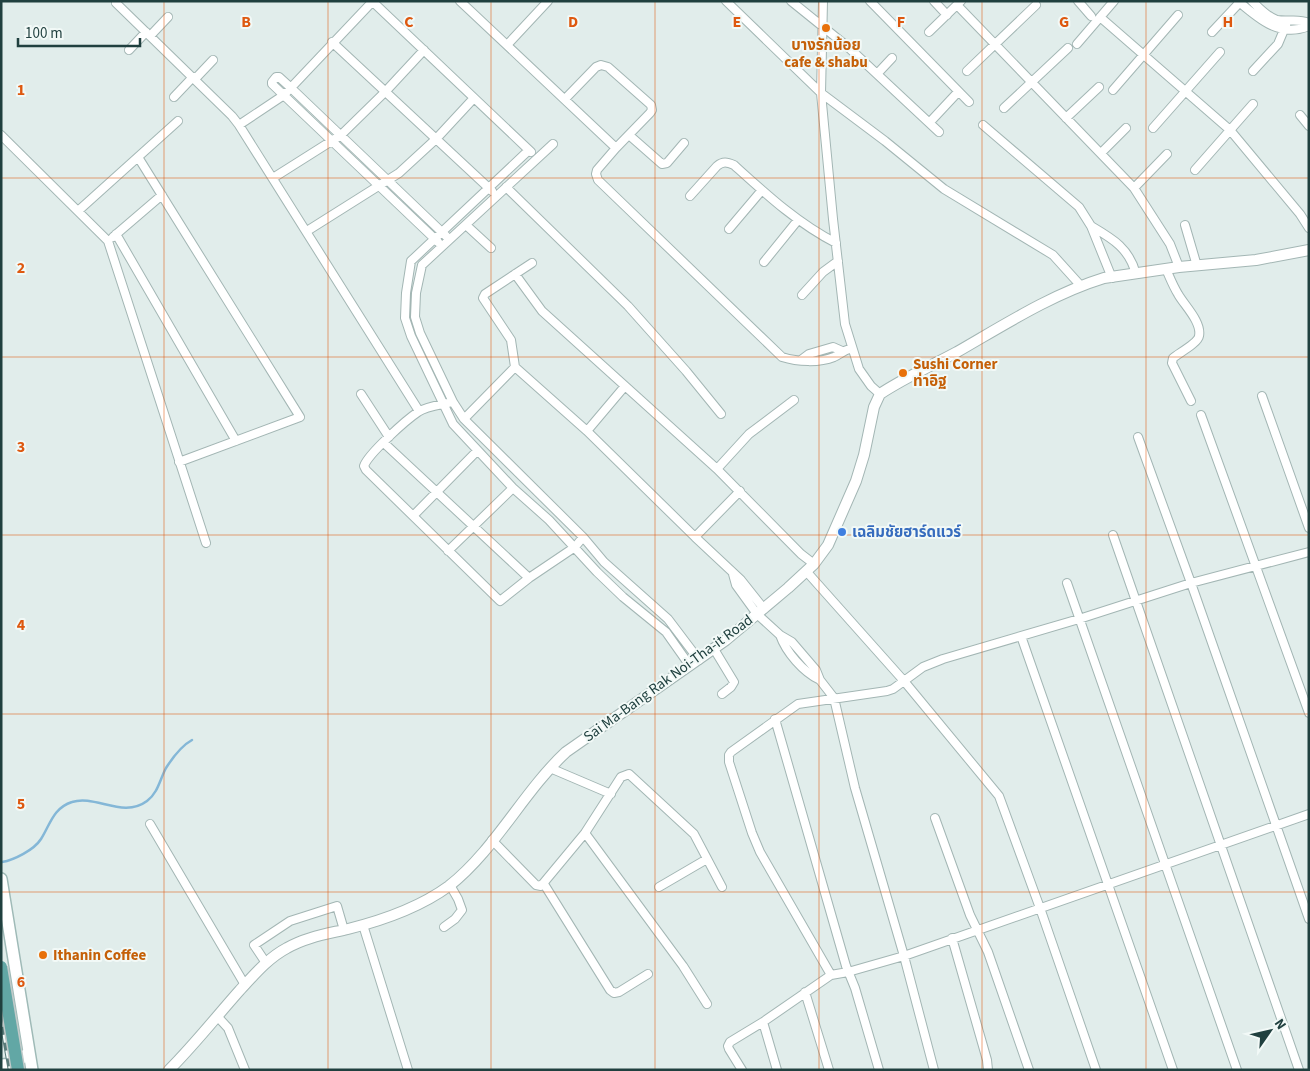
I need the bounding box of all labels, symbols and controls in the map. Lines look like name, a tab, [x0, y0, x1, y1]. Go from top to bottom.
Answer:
text: B	[241, 11, 251, 33]
text: C	[404, 11, 414, 33]
text: D	[568, 11, 578, 33]
text: E	[733, 11, 741, 33]
text: F	[897, 11, 905, 33]
text: G	[1059, 11, 1069, 33]
text: H	[1223, 11, 1233, 33]
scale bar	[18, 15, 140, 47]
marker: บางรักน้อย cafe & shabu	[820, 22, 832, 34]
text: 100 m	[25, 23, 63, 44]
place label: บางรักน้อย cafe & shabu	[784, 35, 868, 73]
text: 1	[17, 79, 25, 101]
text: 2	[17, 257, 25, 279]
place label: Sushi Corner ท่าอิฐ	[913, 354, 998, 392]
marker: Sushi Corner ท่าอิฐ	[897, 367, 909, 379]
text: 3	[17, 436, 25, 458]
place label: เฉลิมชัยฮาร์ดแวร์	[852, 522, 961, 543]
marker: เฉลิมชัยฮาร์ดแวร์	[836, 526, 848, 538]
street label: Sai Ma-Bang Rak Noi-Tha-it Road	[579, 610, 757, 747]
text: 4	[17, 614, 26, 636]
text: 5	[17, 793, 25, 815]
place label: Ithanin Coffee	[53, 945, 146, 966]
marker: Ithanin Coffee	[37, 949, 49, 961]
text: 6	[17, 971, 25, 993]
north arrow	[1245, 1006, 1295, 1056]
text: N	[1269, 1015, 1291, 1034]

